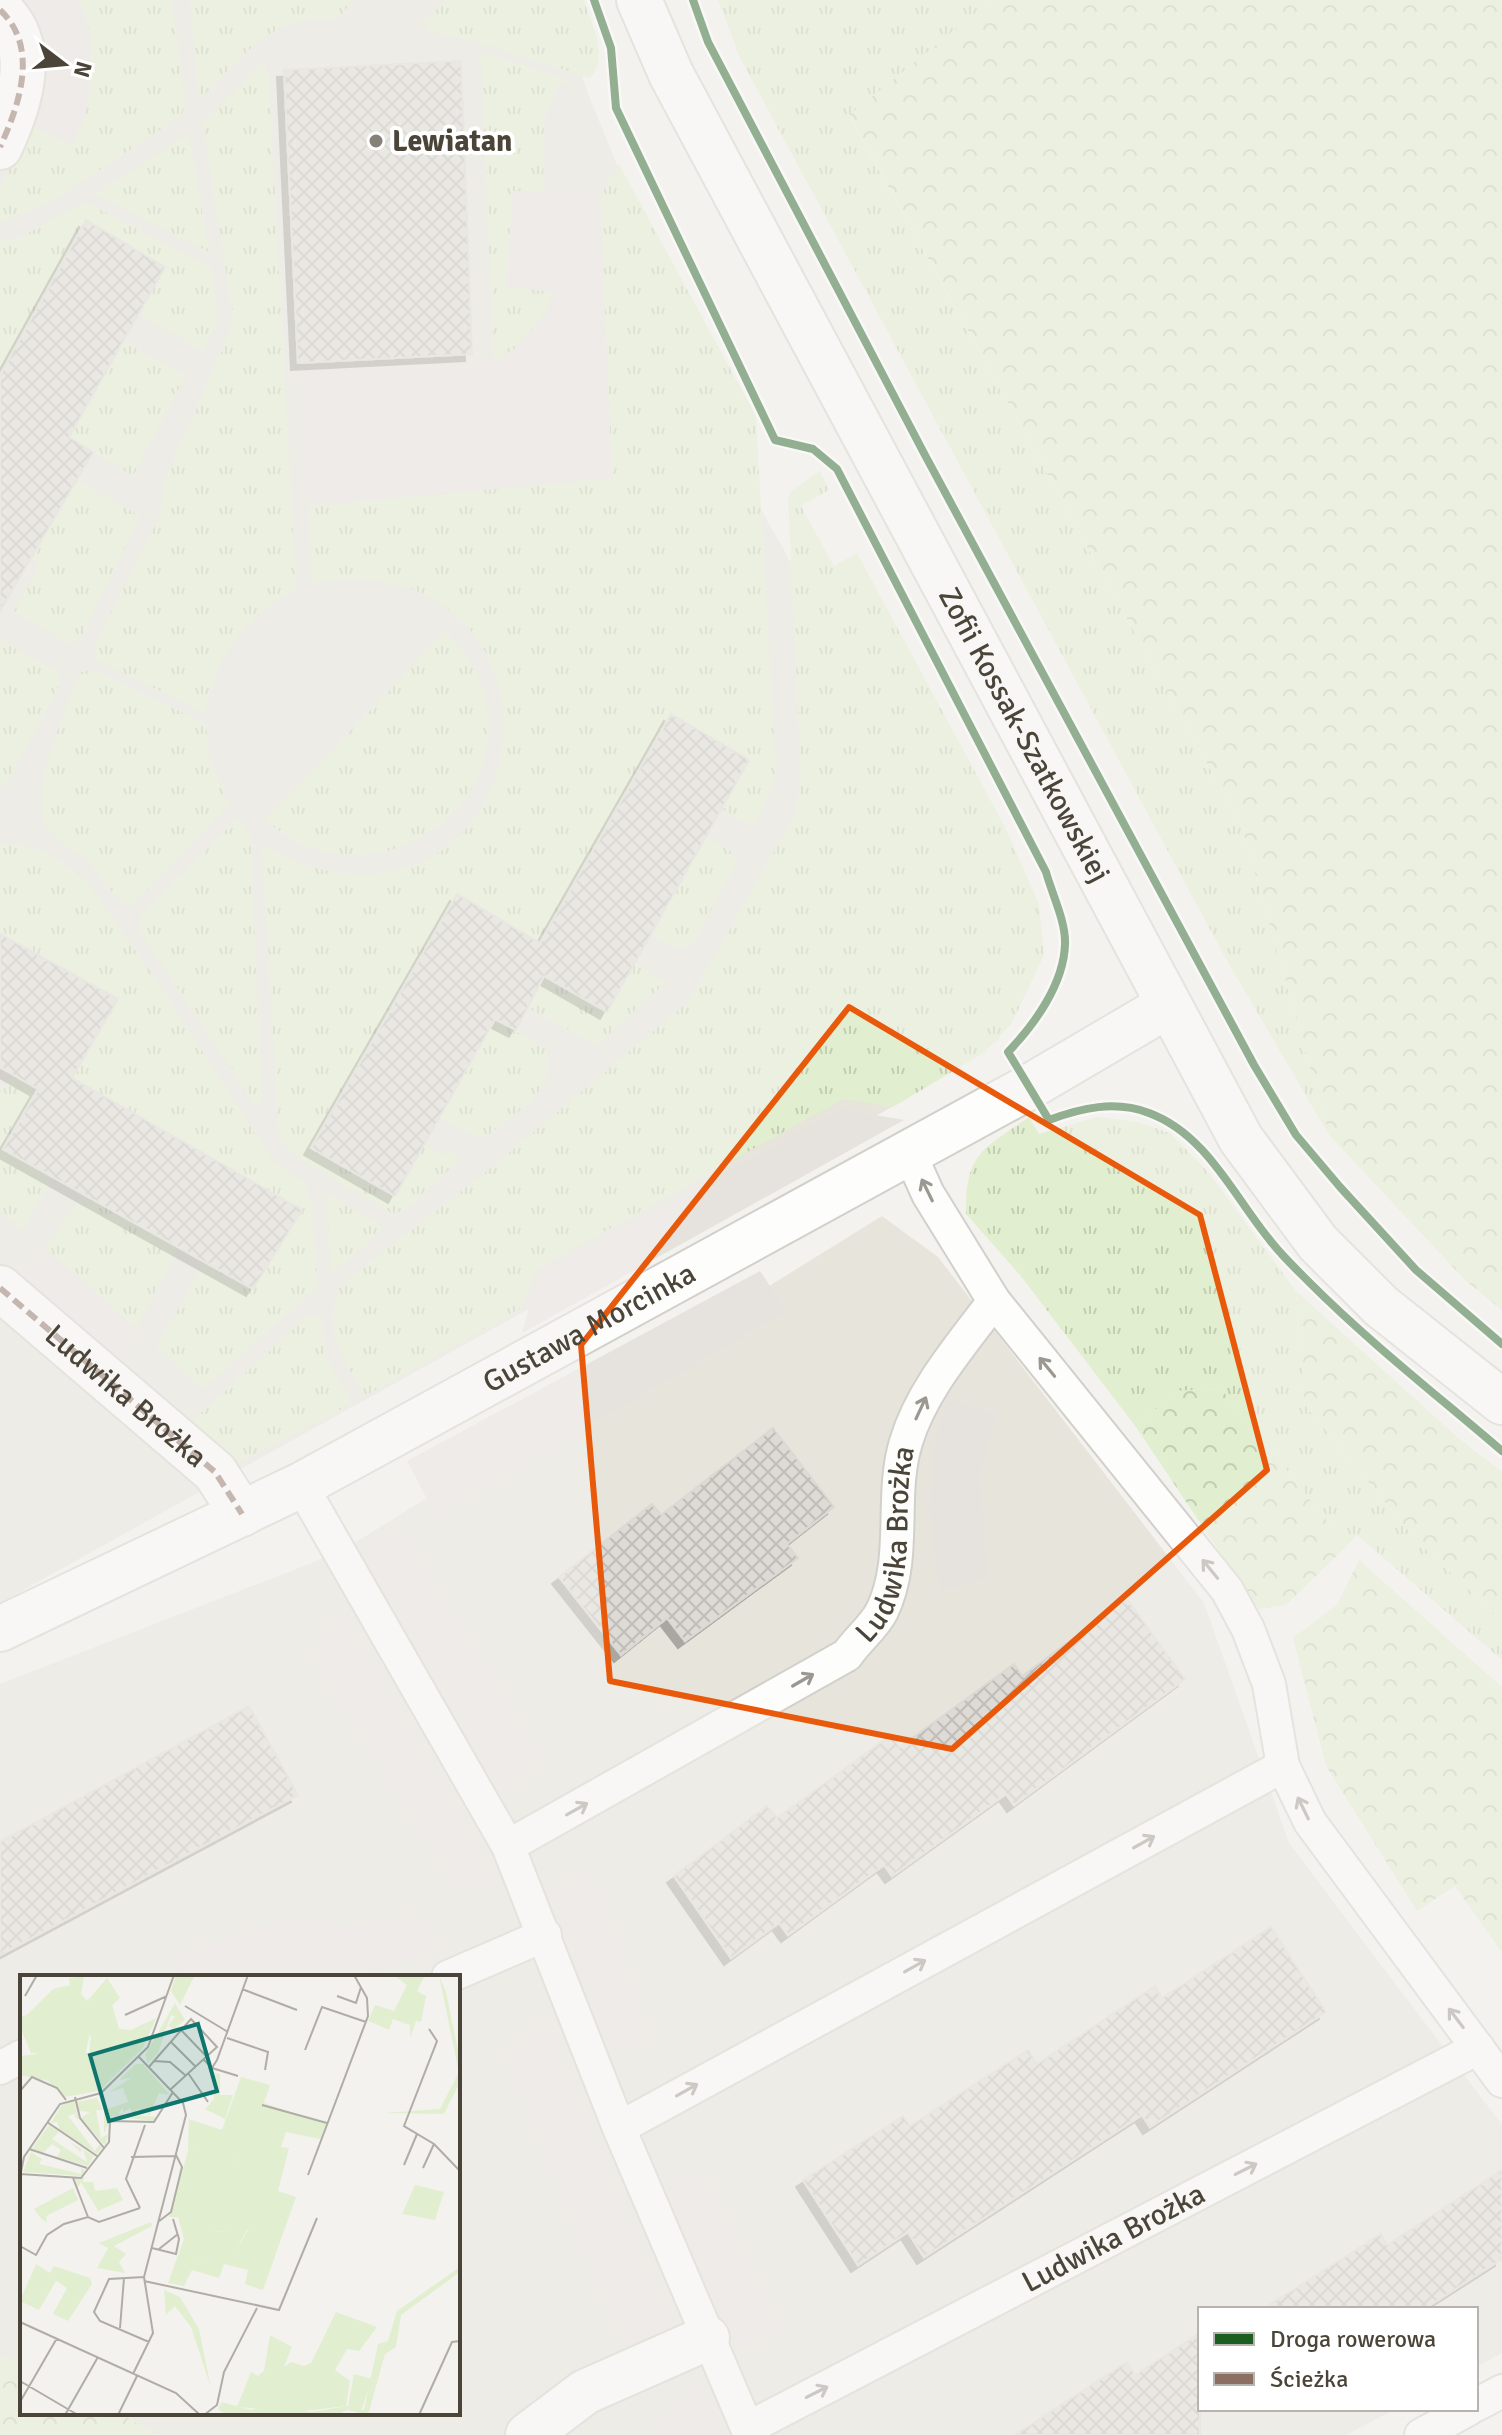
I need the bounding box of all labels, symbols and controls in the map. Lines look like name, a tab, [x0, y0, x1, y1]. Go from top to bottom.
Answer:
north arrow	[24, 24, 104, 104]
text: N	[68, 58, 98, 80]
place label: Lewiatan	[392, 123, 512, 160]
marker: Lewiatan	[367, 132, 385, 150]
street label: Zofii Kossak-Szatkowskiej	[930, 581, 1118, 889]
one-way arrow	[918, 1178, 934, 1202]
street label: Gustawa Morcinka	[476, 1255, 702, 1401]
street label: Ludwika Brożka	[37, 1317, 214, 1476]
one-way arrow	[1038, 1357, 1056, 1377]
one-way arrow	[914, 1397, 929, 1421]
street label: Ludwika Brożka	[848, 1442, 923, 1651]
one-way arrow	[1202, 1559, 1219, 1580]
one-way arrow	[791, 1672, 814, 1688]
one-way arrow	[1295, 1796, 1310, 1820]
one-way arrow	[565, 1801, 588, 1817]
one-way arrow	[1131, 1833, 1155, 1849]
one-way arrow	[903, 1958, 927, 1973]
inset map	[20, 1975, 460, 2415]
one-way arrow	[1447, 2008, 1464, 2029]
one-way arrow	[674, 2082, 698, 2097]
one-way arrow	[1234, 2160, 1258, 2176]
street label: Ludwika Brożka	[1016, 2175, 1212, 2301]
legend	[1198, 2307, 1478, 2411]
text: Droga rowerowa	[1270, 2324, 1436, 2354]
text: Ścieżka	[1270, 2364, 1348, 2394]
one-way arrow	[804, 2384, 828, 2400]

